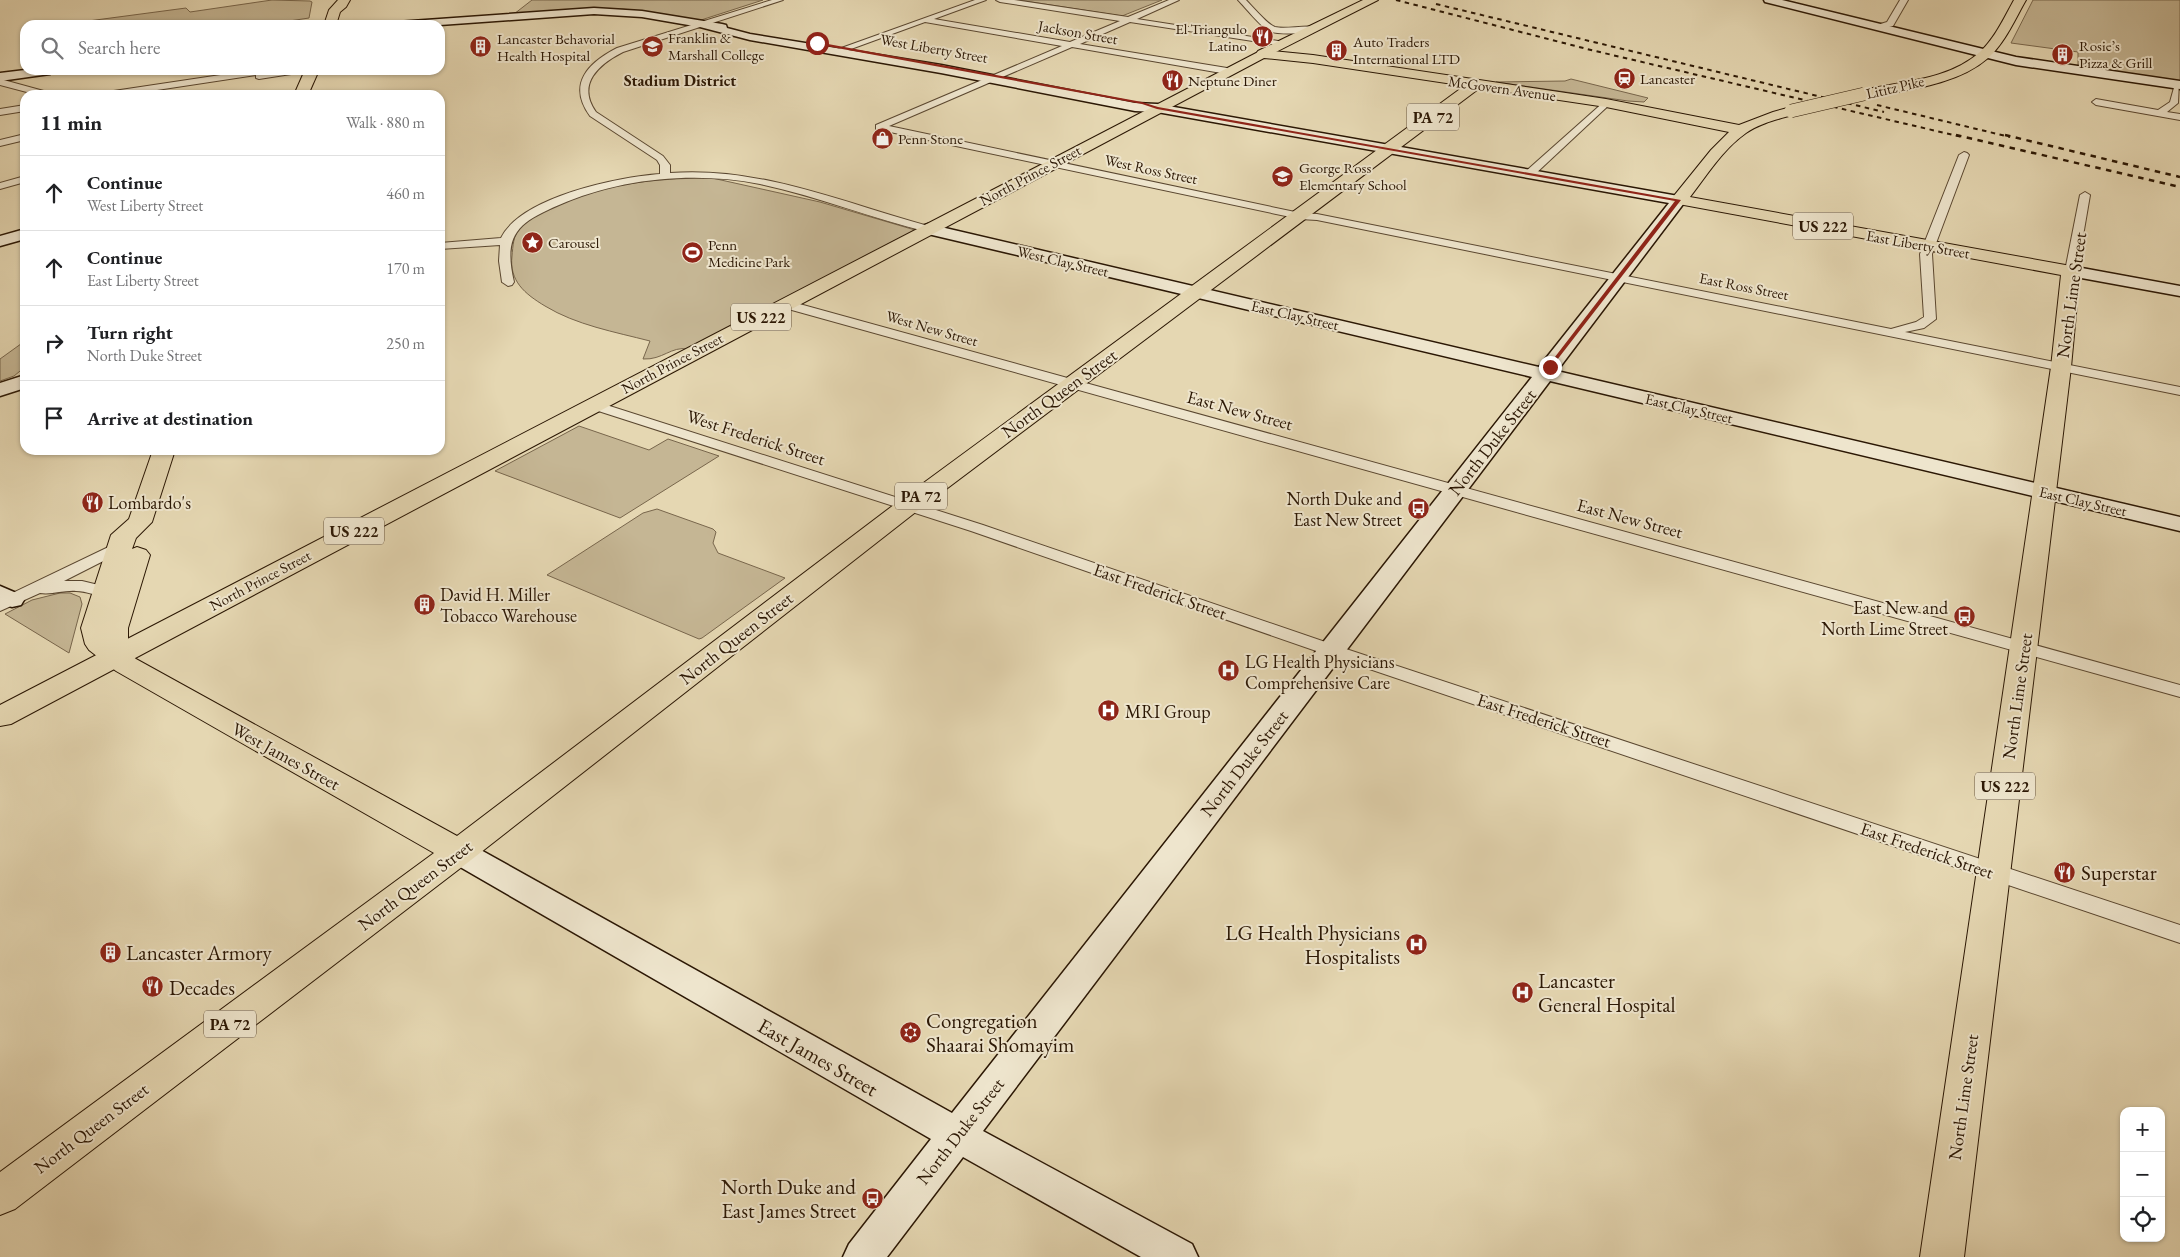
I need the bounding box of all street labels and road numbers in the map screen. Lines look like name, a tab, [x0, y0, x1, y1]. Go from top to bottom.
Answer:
street label: Jackson Street	[1035, 15, 1120, 48]
street label: West Liberty Street	[879, 29, 990, 67]
street label: McGovern Avenue	[1447, 71, 1557, 105]
street label: Lititz Pike	[1864, 71, 1926, 103]
road number: PA 72	[1407, 104, 1459, 130]
street label: North Prince Street	[976, 140, 1084, 210]
street label: West Ross Street	[1103, 150, 1199, 188]
road number: US 222	[1793, 212, 1853, 240]
street label: East Liberty Street	[1865, 226, 1972, 263]
street label: North Lime Street	[2051, 230, 2091, 359]
street label: West Clay Street	[1015, 241, 1111, 281]
street label: East Ross Street	[1698, 268, 1790, 304]
street label: East Clay Street	[1249, 296, 1341, 334]
road number: US 222	[731, 304, 791, 330]
street label: West New Street	[884, 306, 980, 350]
street label: North Prince Street	[618, 328, 726, 398]
street label: North Queen Street	[997, 343, 1122, 443]
street label: North Duke Street	[1443, 384, 1541, 500]
street label: East New Street	[1185, 385, 1296, 435]
street label: East Clay Street	[1643, 389, 1735, 427]
street label: West Frederick Street	[684, 404, 829, 470]
road number: PA 72	[895, 482, 947, 510]
street label: East Clay Street	[2037, 482, 2129, 520]
street label: East New Street	[1575, 493, 1686, 543]
road number: US 222	[324, 518, 384, 544]
street label: North Prince Street	[206, 545, 314, 615]
street label: East Frederick Street	[1090, 557, 1230, 625]
street label: North Queen Street	[675, 586, 797, 689]
street label: North Lime Street	[1997, 631, 2037, 760]
street label: East Frederick Street	[1474, 688, 1614, 753]
street label: North Duke Street	[1195, 705, 1293, 821]
street label: West James Street	[228, 717, 344, 795]
road number: US 222	[1975, 772, 2035, 799]
street label: East Frederick Street	[1857, 816, 1997, 884]
street label: North Queen Street	[353, 834, 477, 936]
road number: PA 72	[204, 1011, 256, 1038]
street label: East James Street	[753, 1012, 883, 1103]
street label: North Lime Street	[1943, 1032, 1983, 1161]
street label: North Duke Street	[911, 1073, 1009, 1189]
street label: North Queen Street	[29, 1077, 153, 1179]

